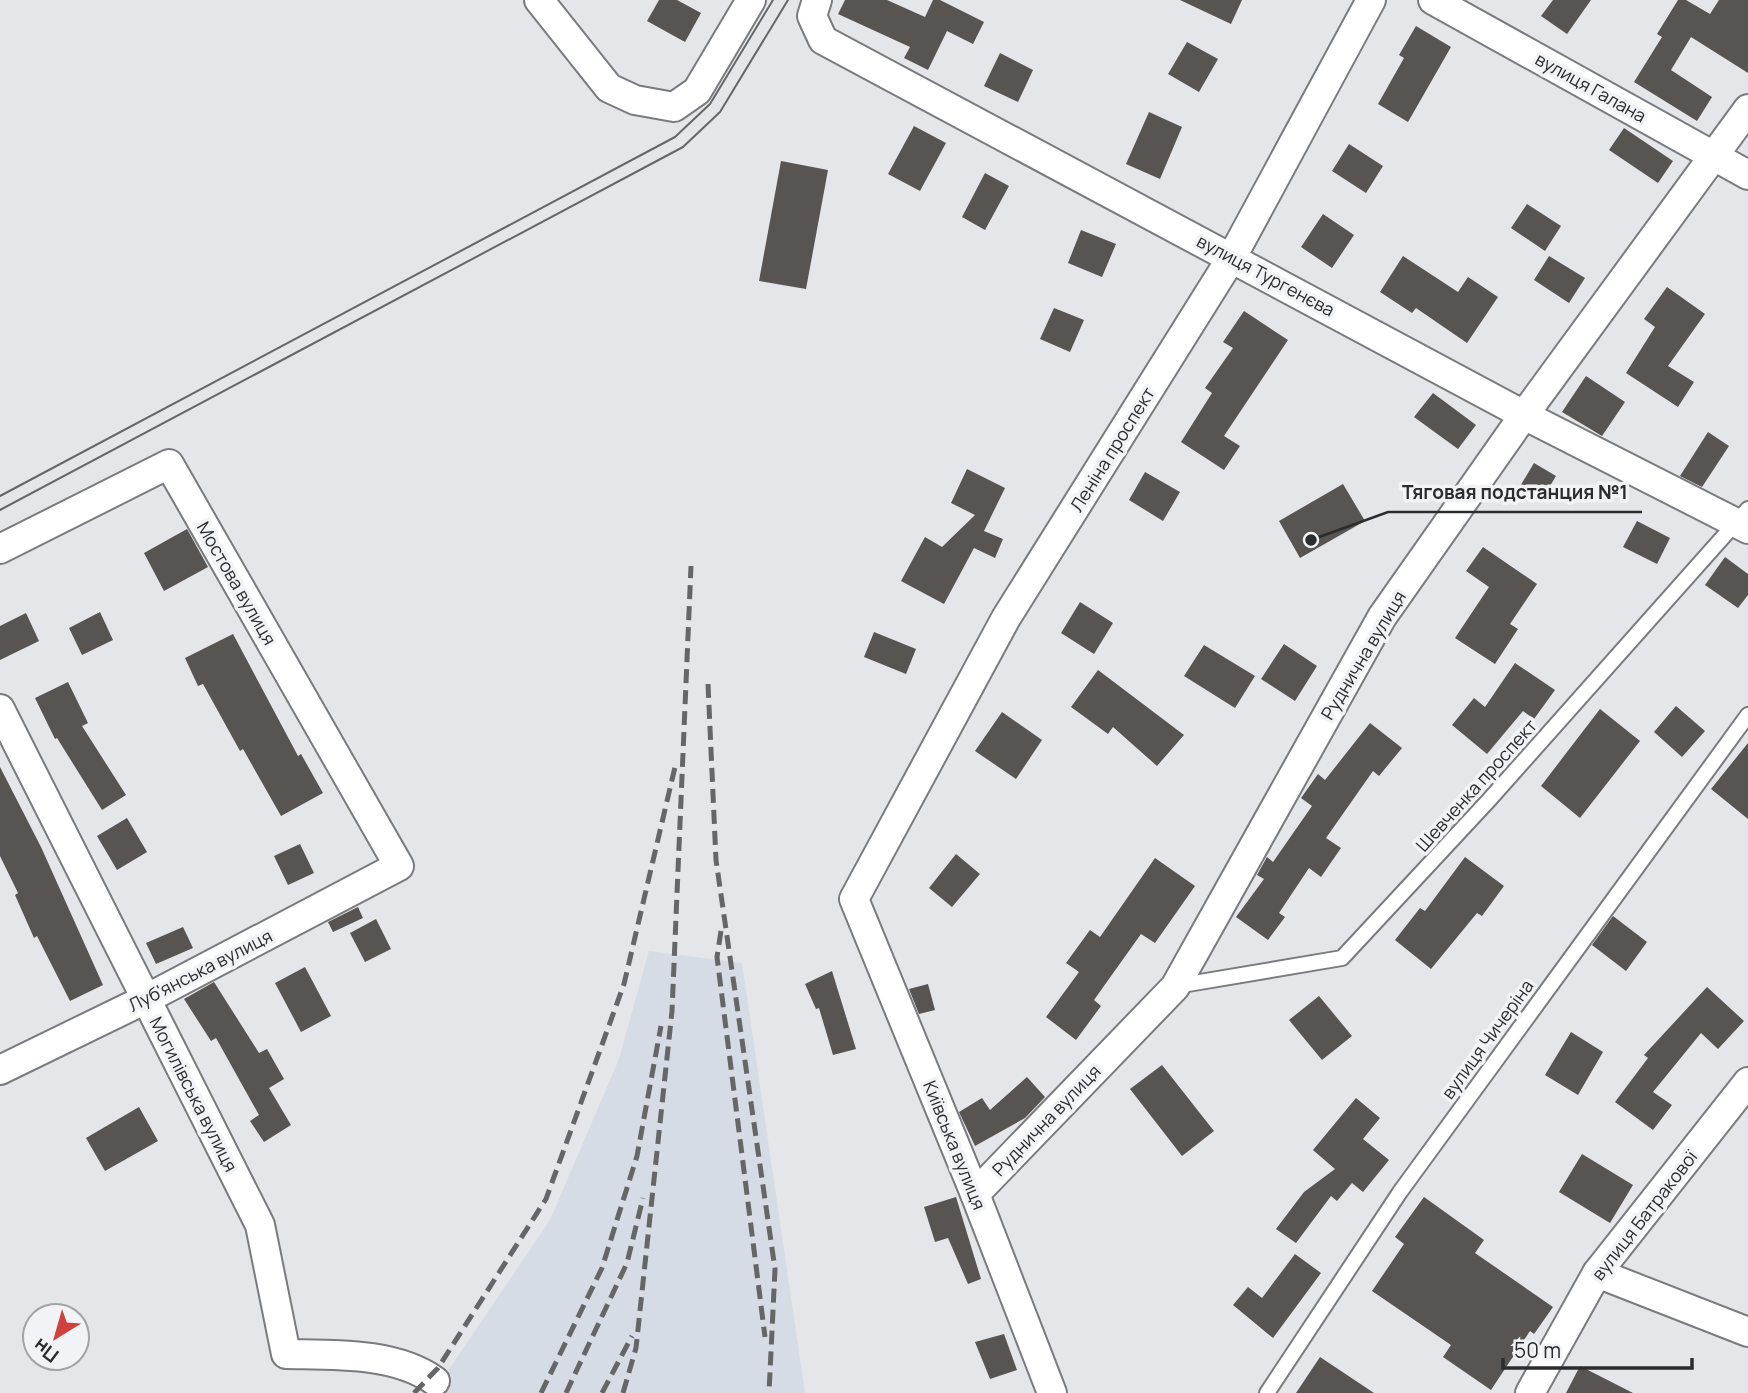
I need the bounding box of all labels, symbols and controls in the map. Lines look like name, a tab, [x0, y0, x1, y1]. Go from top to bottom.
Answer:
street label: вулиця Галана	[1531, 47, 1651, 127]
street label: вулиця Тургенєва	[1193, 229, 1339, 321]
street label: Леніна проспект	[1064, 382, 1160, 516]
callout: Тяговая подстанция №1	[1388, 472, 1642, 512]
text: Тяговая подстанция №1	[1402, 479, 1628, 505]
street label: Мостова вулиця	[192, 517, 282, 649]
street label: Руднична вулиця	[1315, 586, 1411, 724]
street label: Шевченка проспект	[1410, 714, 1542, 856]
street label: Луб'янська вулиця	[124, 923, 276, 1017]
street label: вулиця Чичеріна	[1436, 975, 1538, 1103]
street label: Могилівська вулиця	[144, 1012, 244, 1176]
street label: Руднична вулиця	[987, 1059, 1105, 1181]
street label: Київська вулиця	[918, 1077, 992, 1213]
street label: вулиця Батракової	[1586, 1145, 1703, 1285]
north arrow	[21, 1302, 91, 1372]
scale bar	[1503, 1326, 1692, 1370]
text: Пн	[28, 1332, 64, 1369]
text: 50 m	[1514, 1336, 1561, 1364]

